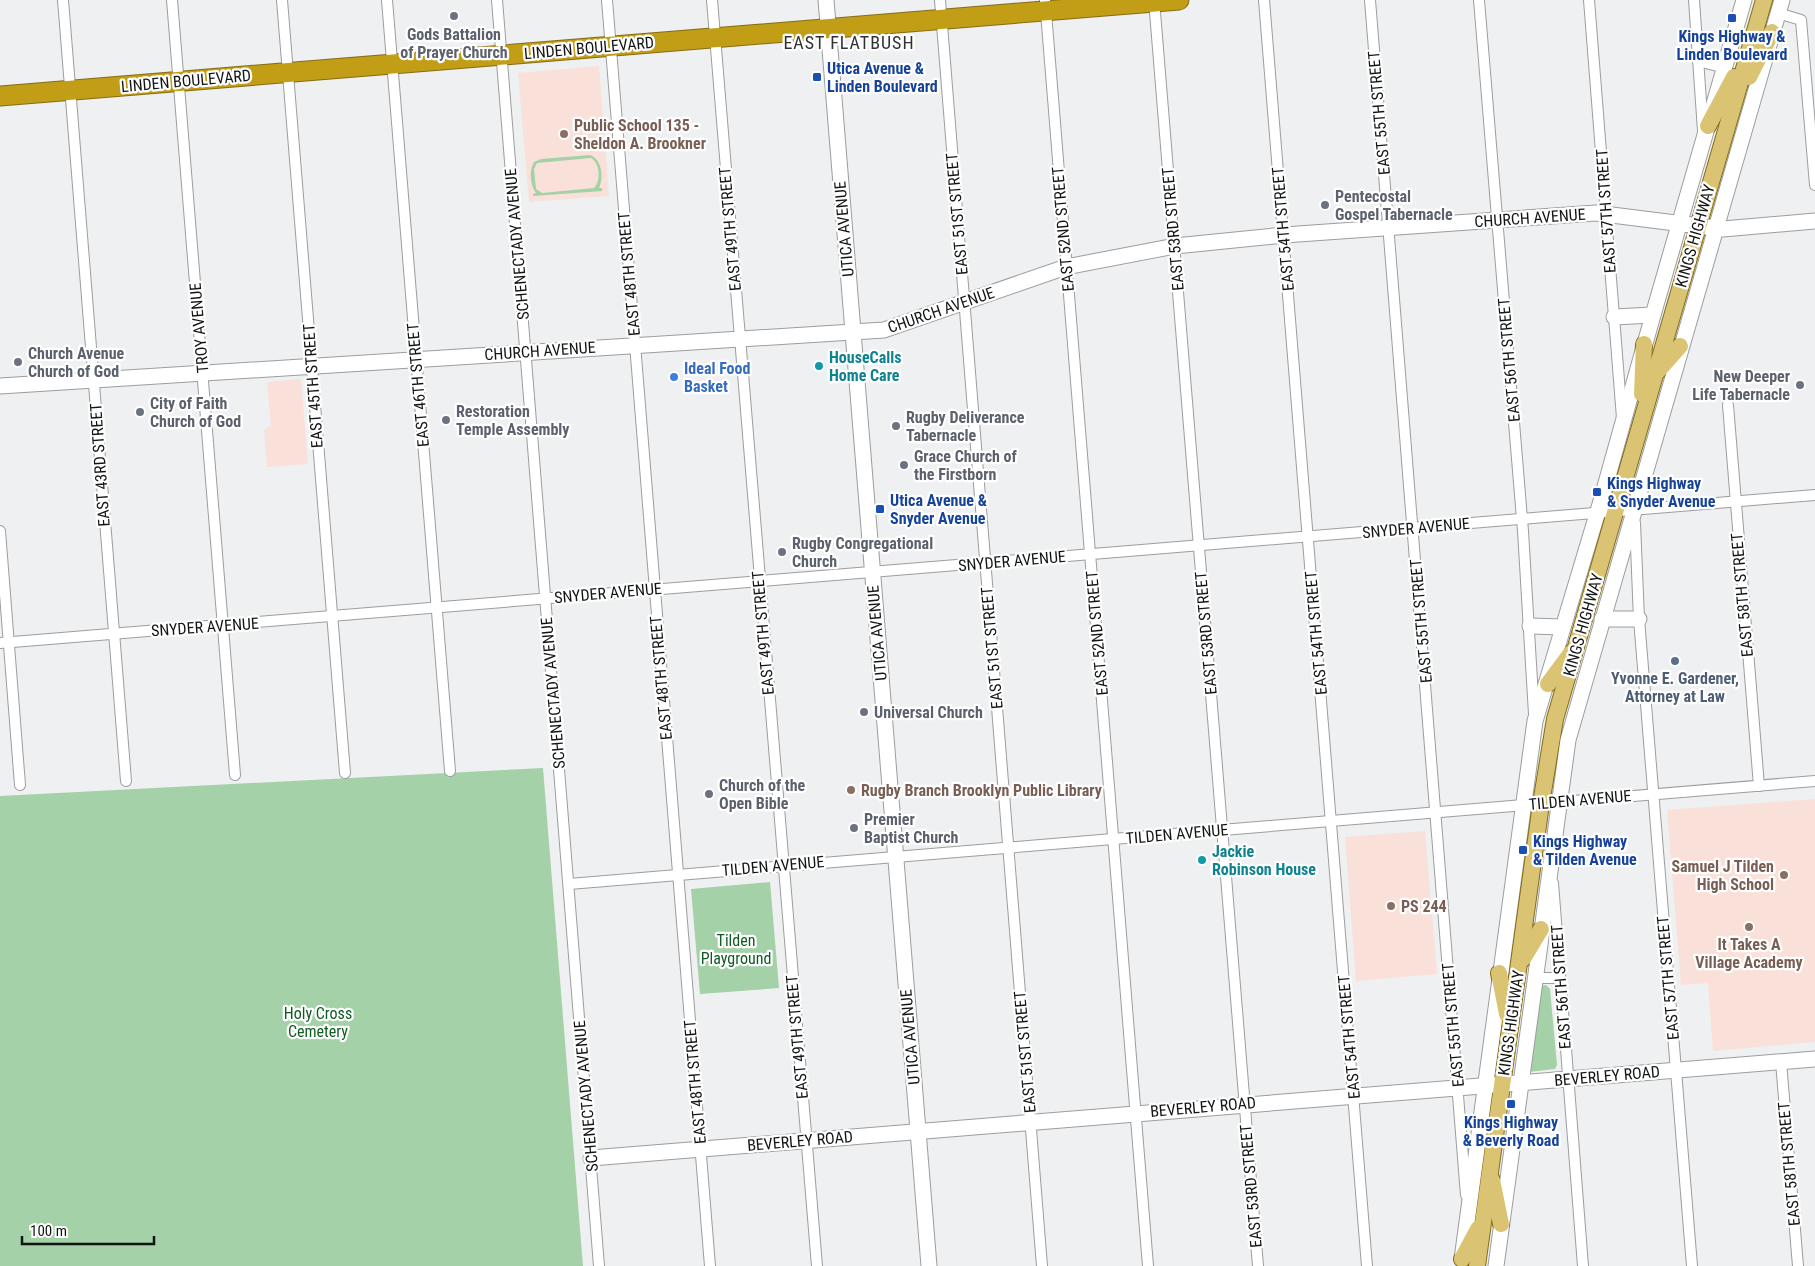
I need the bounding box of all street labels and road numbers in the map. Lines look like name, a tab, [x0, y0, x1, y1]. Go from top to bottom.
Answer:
street label: LINDEN BOULEVARD	[523, 33, 655, 63]
street label: EAST 55TH STREET	[1364, 50, 1394, 176]
street label: LINDEN BOULEVARD	[120, 66, 252, 96]
street label: EAST 57TH STREET	[1592, 148, 1620, 274]
street label: EAST 51ST STREET	[942, 152, 972, 276]
street label: EAST 49TH STREET	[715, 166, 745, 292]
street label: EAST 52ND STREET	[1048, 166, 1078, 292]
street label: EAST 54TH STREET	[1268, 166, 1298, 292]
street label: SCHENECTADY AVENUE	[501, 167, 533, 321]
street label: EAST 53RD STREET	[1158, 167, 1188, 291]
street label: UTICA AVENUE	[830, 181, 858, 277]
street label: KINGS HIGHWAY	[1671, 182, 1719, 290]
street label: CHURCH AVENUE	[1474, 205, 1586, 231]
street label: EAST 48TH STREET	[614, 211, 644, 337]
street label: TROY AVENUE	[186, 282, 212, 374]
street label: CHURCH AVENUE	[885, 283, 997, 337]
street label: EAST 56TH STREET	[1494, 297, 1524, 423]
street label: EAST 46TH STREET	[403, 322, 433, 448]
street label: EAST 45TH STREET	[299, 323, 327, 449]
street label: CHURCH AVENUE	[484, 338, 596, 364]
street label: EAST 43RD STREET	[86, 403, 114, 527]
street label: SNYDER AVENUE	[1361, 514, 1471, 542]
street label: EAST 58TH STREET	[1727, 532, 1757, 658]
street label: SNYDER AVENUE	[957, 547, 1067, 575]
street label: EAST 55TH STREET	[1406, 558, 1436, 684]
street label: EAST 49TH STREET	[748, 570, 778, 696]
street label: EAST 52ND STREET	[1082, 570, 1112, 696]
street label: EAST 54TH STREET	[1301, 570, 1331, 696]
street label: EAST 53RD STREET	[1191, 571, 1221, 695]
street label: KINGS HIGHWAY	[1559, 571, 1607, 679]
street label: SNYDER AVENUE	[553, 579, 663, 607]
street label: UTICA AVENUE	[863, 585, 891, 681]
street label: EAST 51ST STREET	[977, 586, 1007, 710]
street label: SNYDER AVENUE	[150, 614, 260, 640]
street label: EAST 48TH STREET	[646, 615, 676, 741]
street label: SCHENECTADY AVENUE	[537, 616, 569, 770]
street label: TILDEN AVENUE	[1528, 786, 1632, 814]
street label: TILDEN AVENUE	[1125, 820, 1229, 848]
street label: TILDEN AVENUE	[721, 852, 825, 880]
street label: EAST 57TH STREET	[1653, 915, 1683, 1041]
street label: EAST 56TH STREET	[1547, 924, 1575, 1050]
street label: EAST 55TH STREET	[1438, 962, 1468, 1088]
street label: KINGS HIGHWAY	[1494, 969, 1528, 1077]
street label: EAST 49TH STREET	[782, 974, 812, 1100]
street label: EAST 54TH STREET	[1334, 974, 1364, 1100]
street label: UTICA AVENUE	[896, 989, 924, 1085]
street label: EAST 51ST STREET	[1010, 990, 1040, 1114]
street label: SCHENECTADY AVENUE	[570, 1019, 602, 1173]
street label: EAST 48TH STREET	[680, 1019, 710, 1145]
street label: BEVERLEY ROAD	[1553, 1062, 1661, 1090]
street label: BEVERLEY ROAD	[1149, 1093, 1257, 1121]
street label: EAST 58TH STREET	[1774, 1101, 1804, 1227]
street label: EAST 53RD STREET	[1236, 1124, 1266, 1248]
street label: BEVERLEY ROAD	[746, 1127, 854, 1155]

